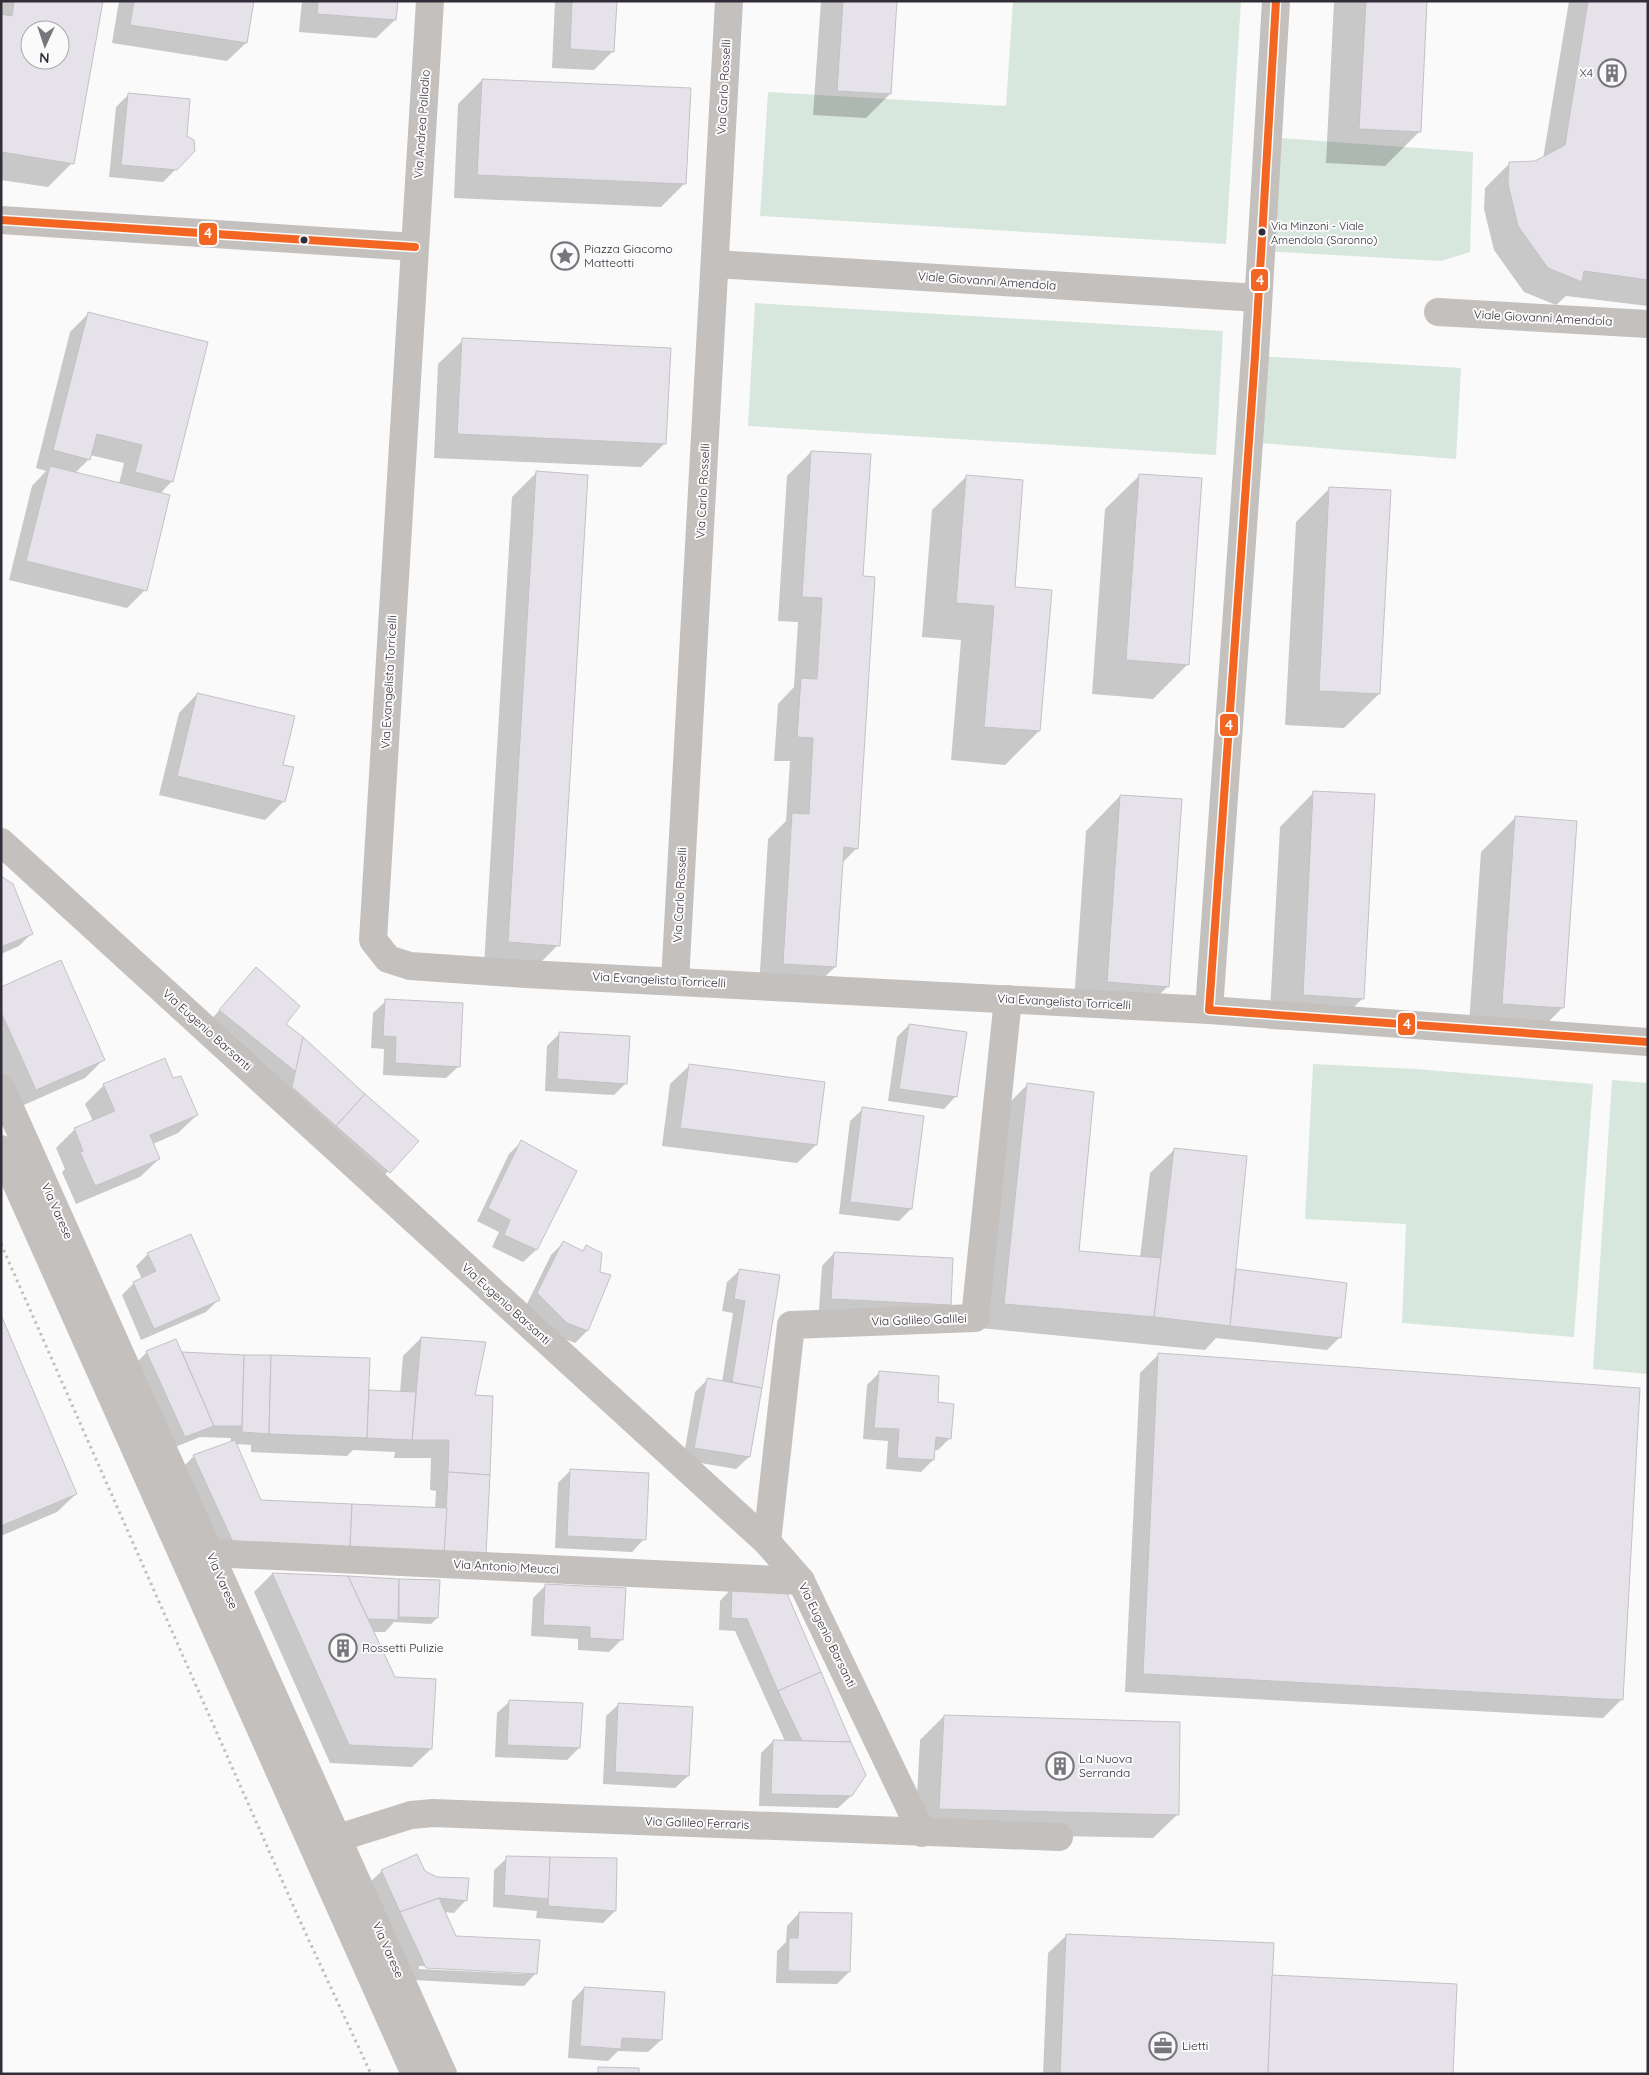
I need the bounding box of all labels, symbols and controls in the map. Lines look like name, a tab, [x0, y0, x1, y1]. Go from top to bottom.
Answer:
north arrow	[20, 20, 70, 70]
street label: Via Carlo Rosselli	[714, 39, 733, 135]
text: N	[39, 49, 50, 67]
building icon: X4	[1597, 58, 1627, 88]
place label: X4	[1579, 65, 1593, 80]
street label: Via Andrea Palladio	[410, 69, 433, 179]
place label: Via Minzoni - Viale Amendola (Saronno)	[1271, 219, 1377, 247]
line badge: 4	[198, 222, 218, 246]
text: 4	[204, 224, 212, 242]
marker: Via Minzoni - Viale Amendola (Saronno)	[1257, 227, 1267, 237]
unlabelled marker	[299, 235, 309, 245]
place icon: Piazza Giacomo Matteotti	[550, 241, 580, 271]
place label: Piazza Giacomo Matteotti	[584, 241, 673, 270]
street label: Viale Giovanni Amendola	[917, 268, 1057, 293]
line badge: 4	[1250, 268, 1269, 292]
text: 4	[1256, 271, 1264, 289]
street label: Viale Giovanni Amendola	[1473, 306, 1613, 329]
street label: Via Carlo Rosselli	[693, 443, 712, 539]
street label: Via Evangelista Torricelli	[378, 615, 399, 749]
line badge: 4	[1219, 713, 1239, 737]
text: 4	[1225, 716, 1233, 734]
street label: Via Carlo Rosselli	[670, 847, 689, 943]
street label: Via Evangelista Torricelli	[592, 969, 726, 990]
street label: Via Eugenio Barsanti	[160, 986, 255, 1074]
street label: Via Evangelista Torricelli	[997, 991, 1131, 1012]
line badge: 4	[1397, 1012, 1416, 1036]
text: 4	[1403, 1015, 1411, 1033]
street label: Via Varese	[38, 1180, 77, 1241]
street label: Via Eugenio Barsanti	[459, 1260, 554, 1348]
street label: Via Galileo Galilei	[871, 1310, 967, 1329]
street label: Via Varese	[203, 1550, 242, 1611]
street label: Via Antonio Meucci	[453, 1556, 559, 1577]
street label: Via Eugenio Barsanti	[796, 1580, 859, 1690]
building icon: Rossetti Pulizie	[328, 1633, 358, 1663]
place label: Rossetti Pulizie	[362, 1640, 444, 1655]
building icon: La Nuova Serranda	[1045, 1751, 1075, 1781]
place label: La Nuova Serranda	[1079, 1751, 1132, 1780]
street label: Via Galileo Ferraris	[644, 1813, 750, 1832]
street label: Via Varese	[369, 1919, 408, 1980]
office icon: Lietti	[1148, 2031, 1178, 2061]
place label: Lietti	[1182, 2038, 1208, 2053]

